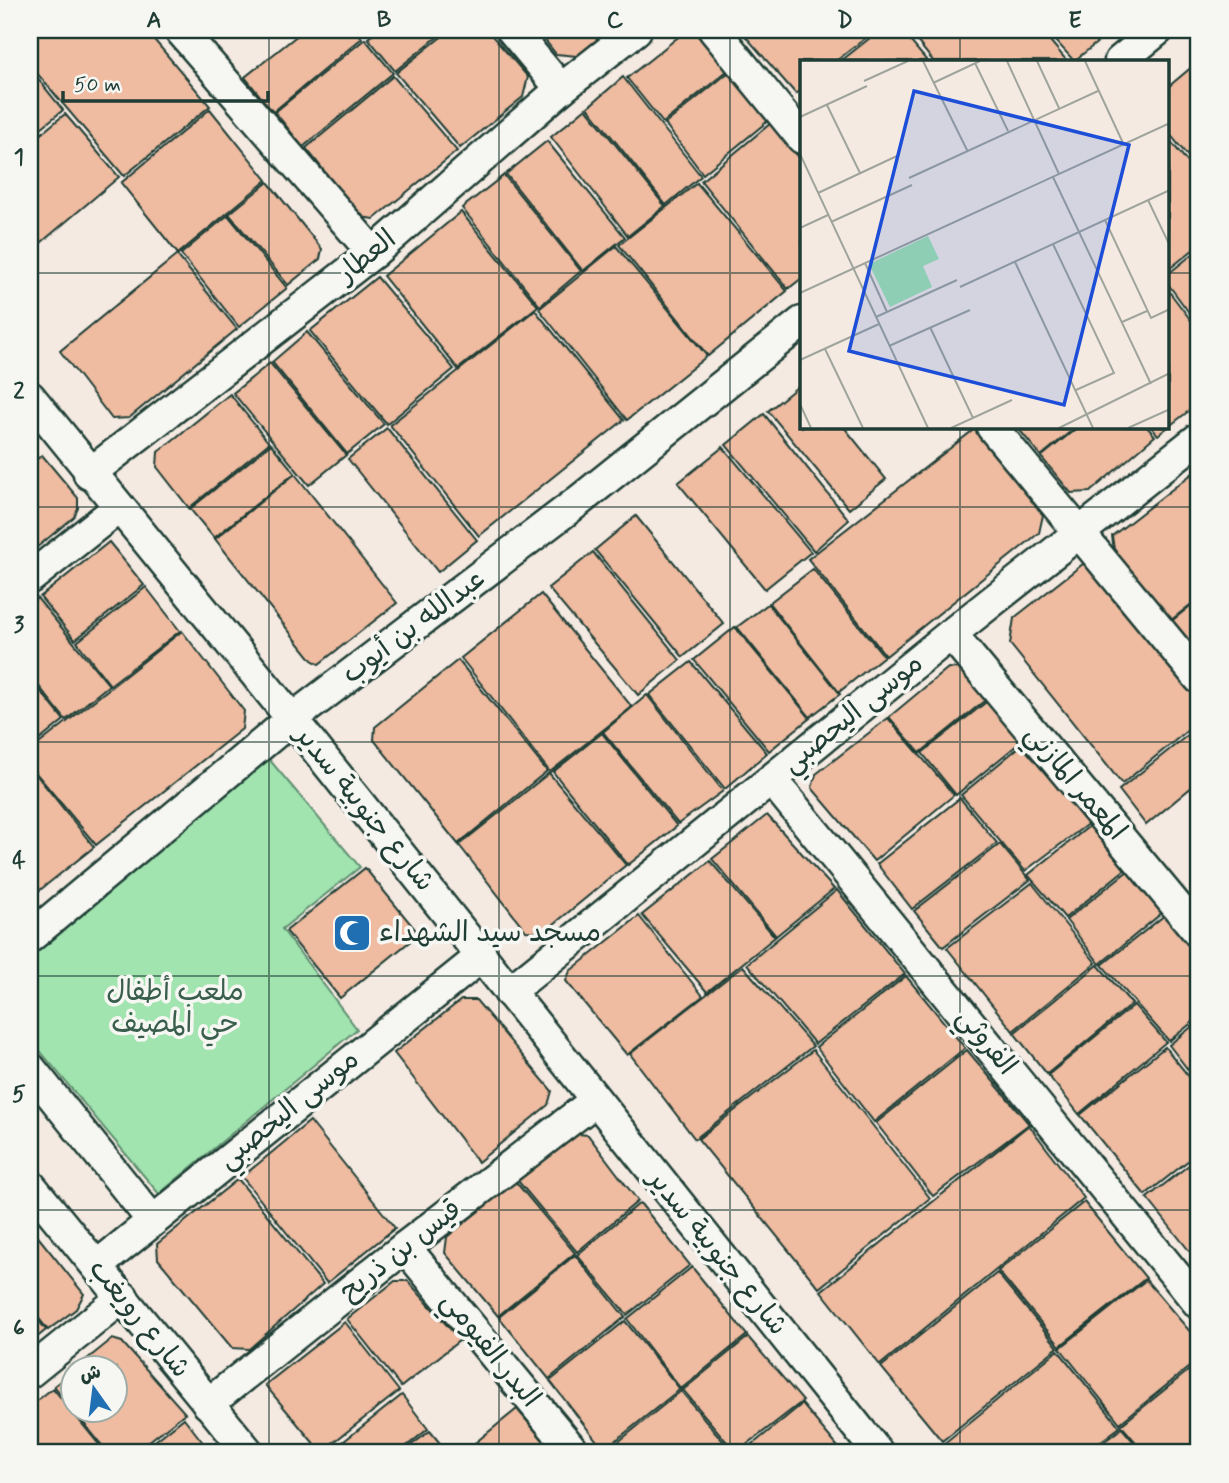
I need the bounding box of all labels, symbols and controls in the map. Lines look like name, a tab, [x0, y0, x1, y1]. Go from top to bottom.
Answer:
text: A	[146, 6, 162, 36]
text: B	[377, 6, 392, 36]
text: C	[607, 6, 624, 36]
text: D	[837, 6, 853, 36]
text: E	[1068, 6, 1082, 36]
scale bar	[63, 60, 268, 104]
inset map	[800, 60, 1170, 429]
text: 50 m	[74, 71, 121, 99]
text: 1	[14, 143, 24, 173]
street label: العطار	[328, 222, 404, 294]
text: 2	[13, 377, 25, 407]
street label: عبدالله بن أيوب	[335, 561, 493, 693]
text: 3	[14, 611, 25, 641]
street label: موسى اليحصبي	[775, 646, 934, 786]
street label: شارع جنوبية سدير	[284, 717, 442, 900]
street label: المعمر المازني	[1013, 717, 1134, 851]
text: 4	[12, 846, 26, 876]
mosque icon: مسجد سيد الشهداء	[331, 912, 373, 954]
place label: مسجد سيد الشهداء	[379, 915, 601, 952]
park label: ملعب أطفال حي المصيف	[106, 974, 244, 1047]
street label: الفروثي	[944, 1000, 1025, 1086]
street label: موسى اليحصبي	[211, 1042, 370, 1182]
text: 5	[12, 1080, 26, 1110]
street label: شارع جنوبية سدير	[637, 1161, 795, 1344]
street label: قيس بن ذريح	[332, 1192, 470, 1310]
street label: شارع رويغب	[81, 1253, 197, 1385]
street label: البدر الفيومي	[429, 1284, 548, 1418]
text: 6	[13, 1314, 25, 1344]
north arrow	[60, 1354, 130, 1424]

